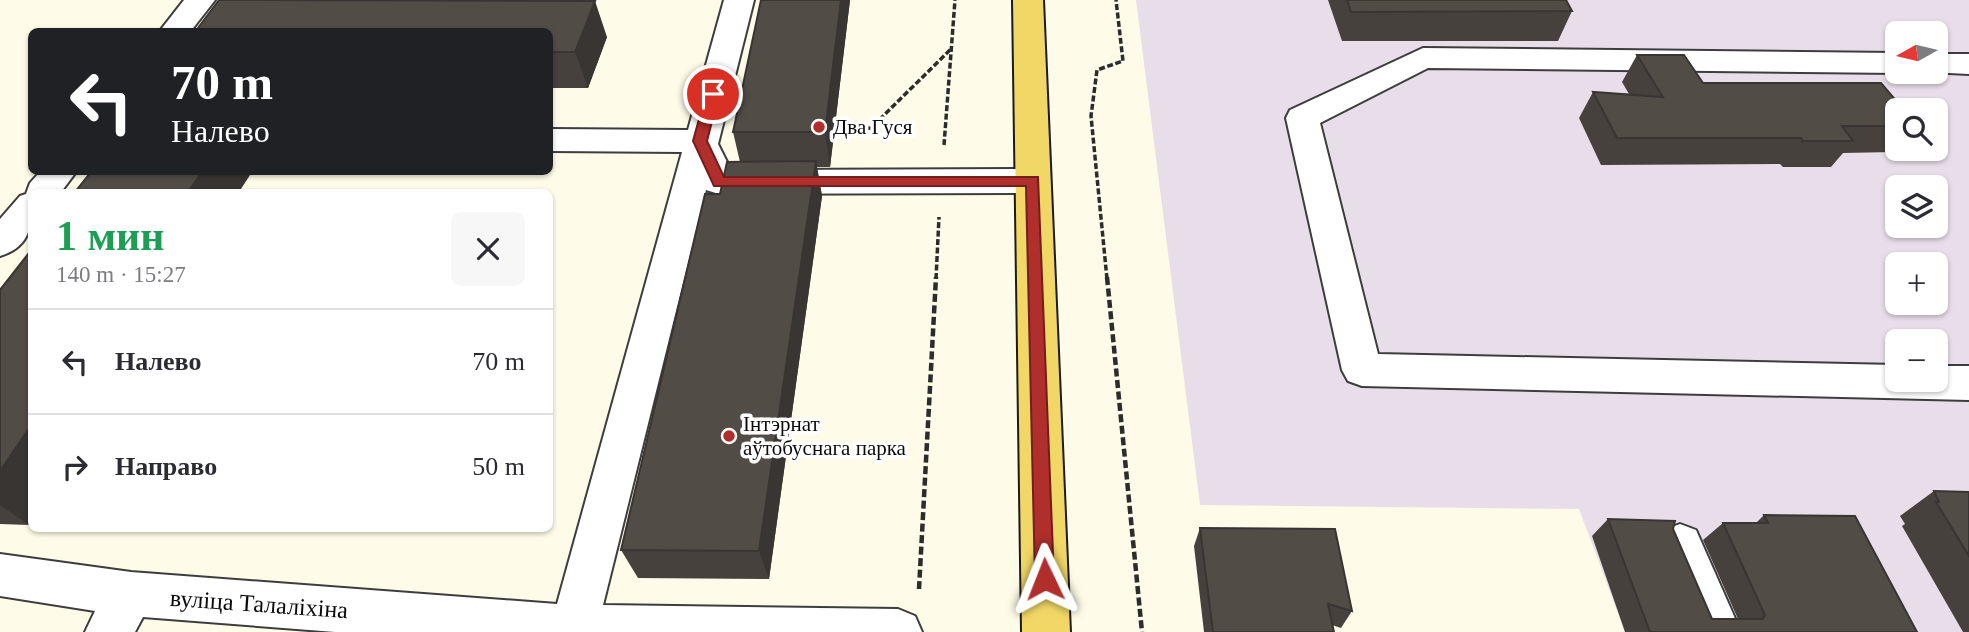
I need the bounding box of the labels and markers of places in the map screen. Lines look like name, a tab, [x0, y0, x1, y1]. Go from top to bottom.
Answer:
pin	[683, 64, 743, 124]
place label: Два Гуся	[833, 115, 913, 139]
marker: Два Гуся	[811, 119, 827, 135]
place label: Інтэрнат аўтобуснага парка	[743, 412, 907, 460]
marker: Інтэрнат аўтобуснага парка	[721, 428, 737, 444]

